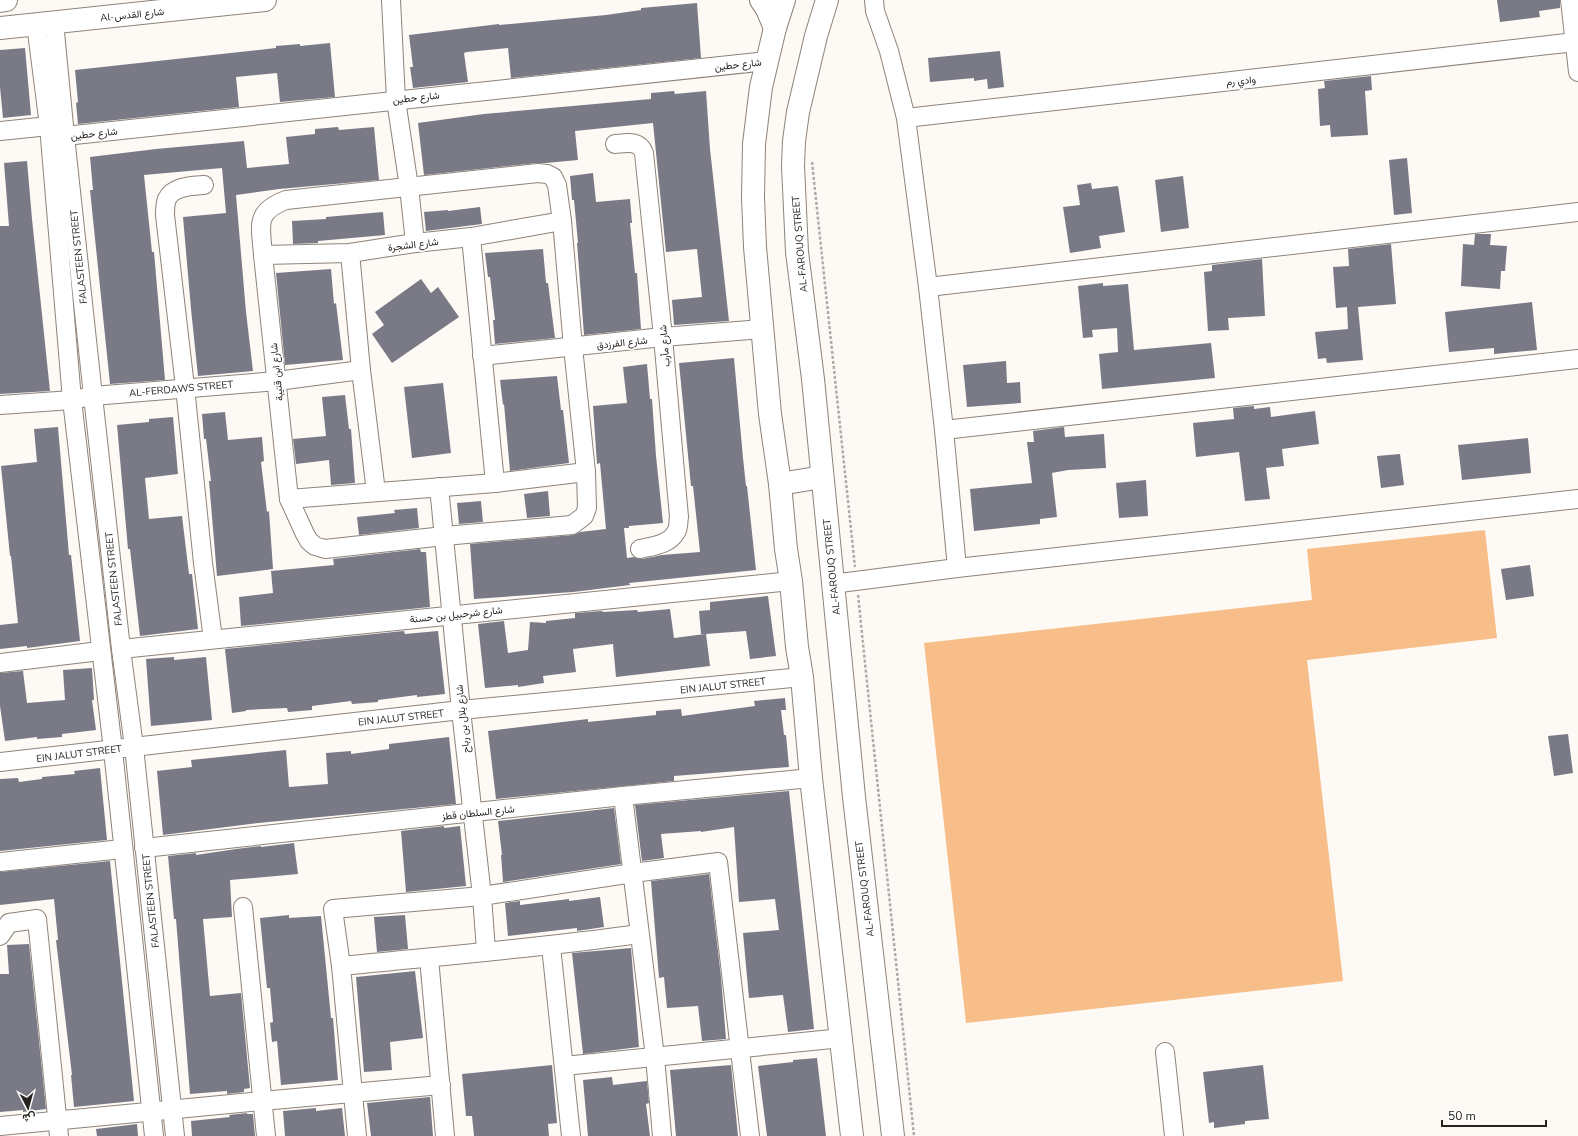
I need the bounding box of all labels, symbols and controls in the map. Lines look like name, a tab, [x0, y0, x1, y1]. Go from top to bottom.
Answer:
street label: Al-شارع القدس	[99, 5, 165, 25]
street label: شارع حطين	[714, 56, 762, 74]
street label: وادي رم	[1226, 72, 1257, 91]
street label: شارع حطين	[392, 89, 440, 107]
street label: شارع حطين	[70, 125, 118, 143]
street label: AL-FAROUQ STREET	[789, 195, 811, 293]
street label: FALASTEEN STREET	[67, 209, 91, 305]
street label: شارع الشجرة	[387, 235, 439, 255]
street label: شارع مأرب	[656, 324, 674, 367]
street label: شارع الفرزدق	[596, 333, 648, 353]
street label: شارع ابن قتيبة	[267, 342, 287, 402]
street label: AL-FERDAWS STREET	[128, 377, 234, 401]
street label: AL-FAROUQ STREET	[820, 518, 844, 616]
street label: FALASTEEN STREET	[102, 531, 126, 627]
street label: شارع شرحبيل بن حسنة	[409, 603, 503, 627]
street label: EIN JALUT STREET	[680, 675, 767, 697]
street label: شارع بلال بن رباح	[452, 684, 474, 754]
street label: EIN JALUT STREET	[358, 707, 445, 729]
street label: EIN JALUT STREET	[35, 742, 123, 766]
street label: شارع السلطان قطز	[440, 802, 515, 824]
street label: AL-FAROUQ STREET	[852, 840, 878, 938]
street label: FALASTEEN STREET	[139, 853, 163, 949]
north arrow	[8, 1088, 48, 1128]
scale bar	[1442, 1102, 1546, 1128]
text: 50 m	[1448, 1108, 1476, 1124]
text: ش	[22, 1109, 36, 1126]

